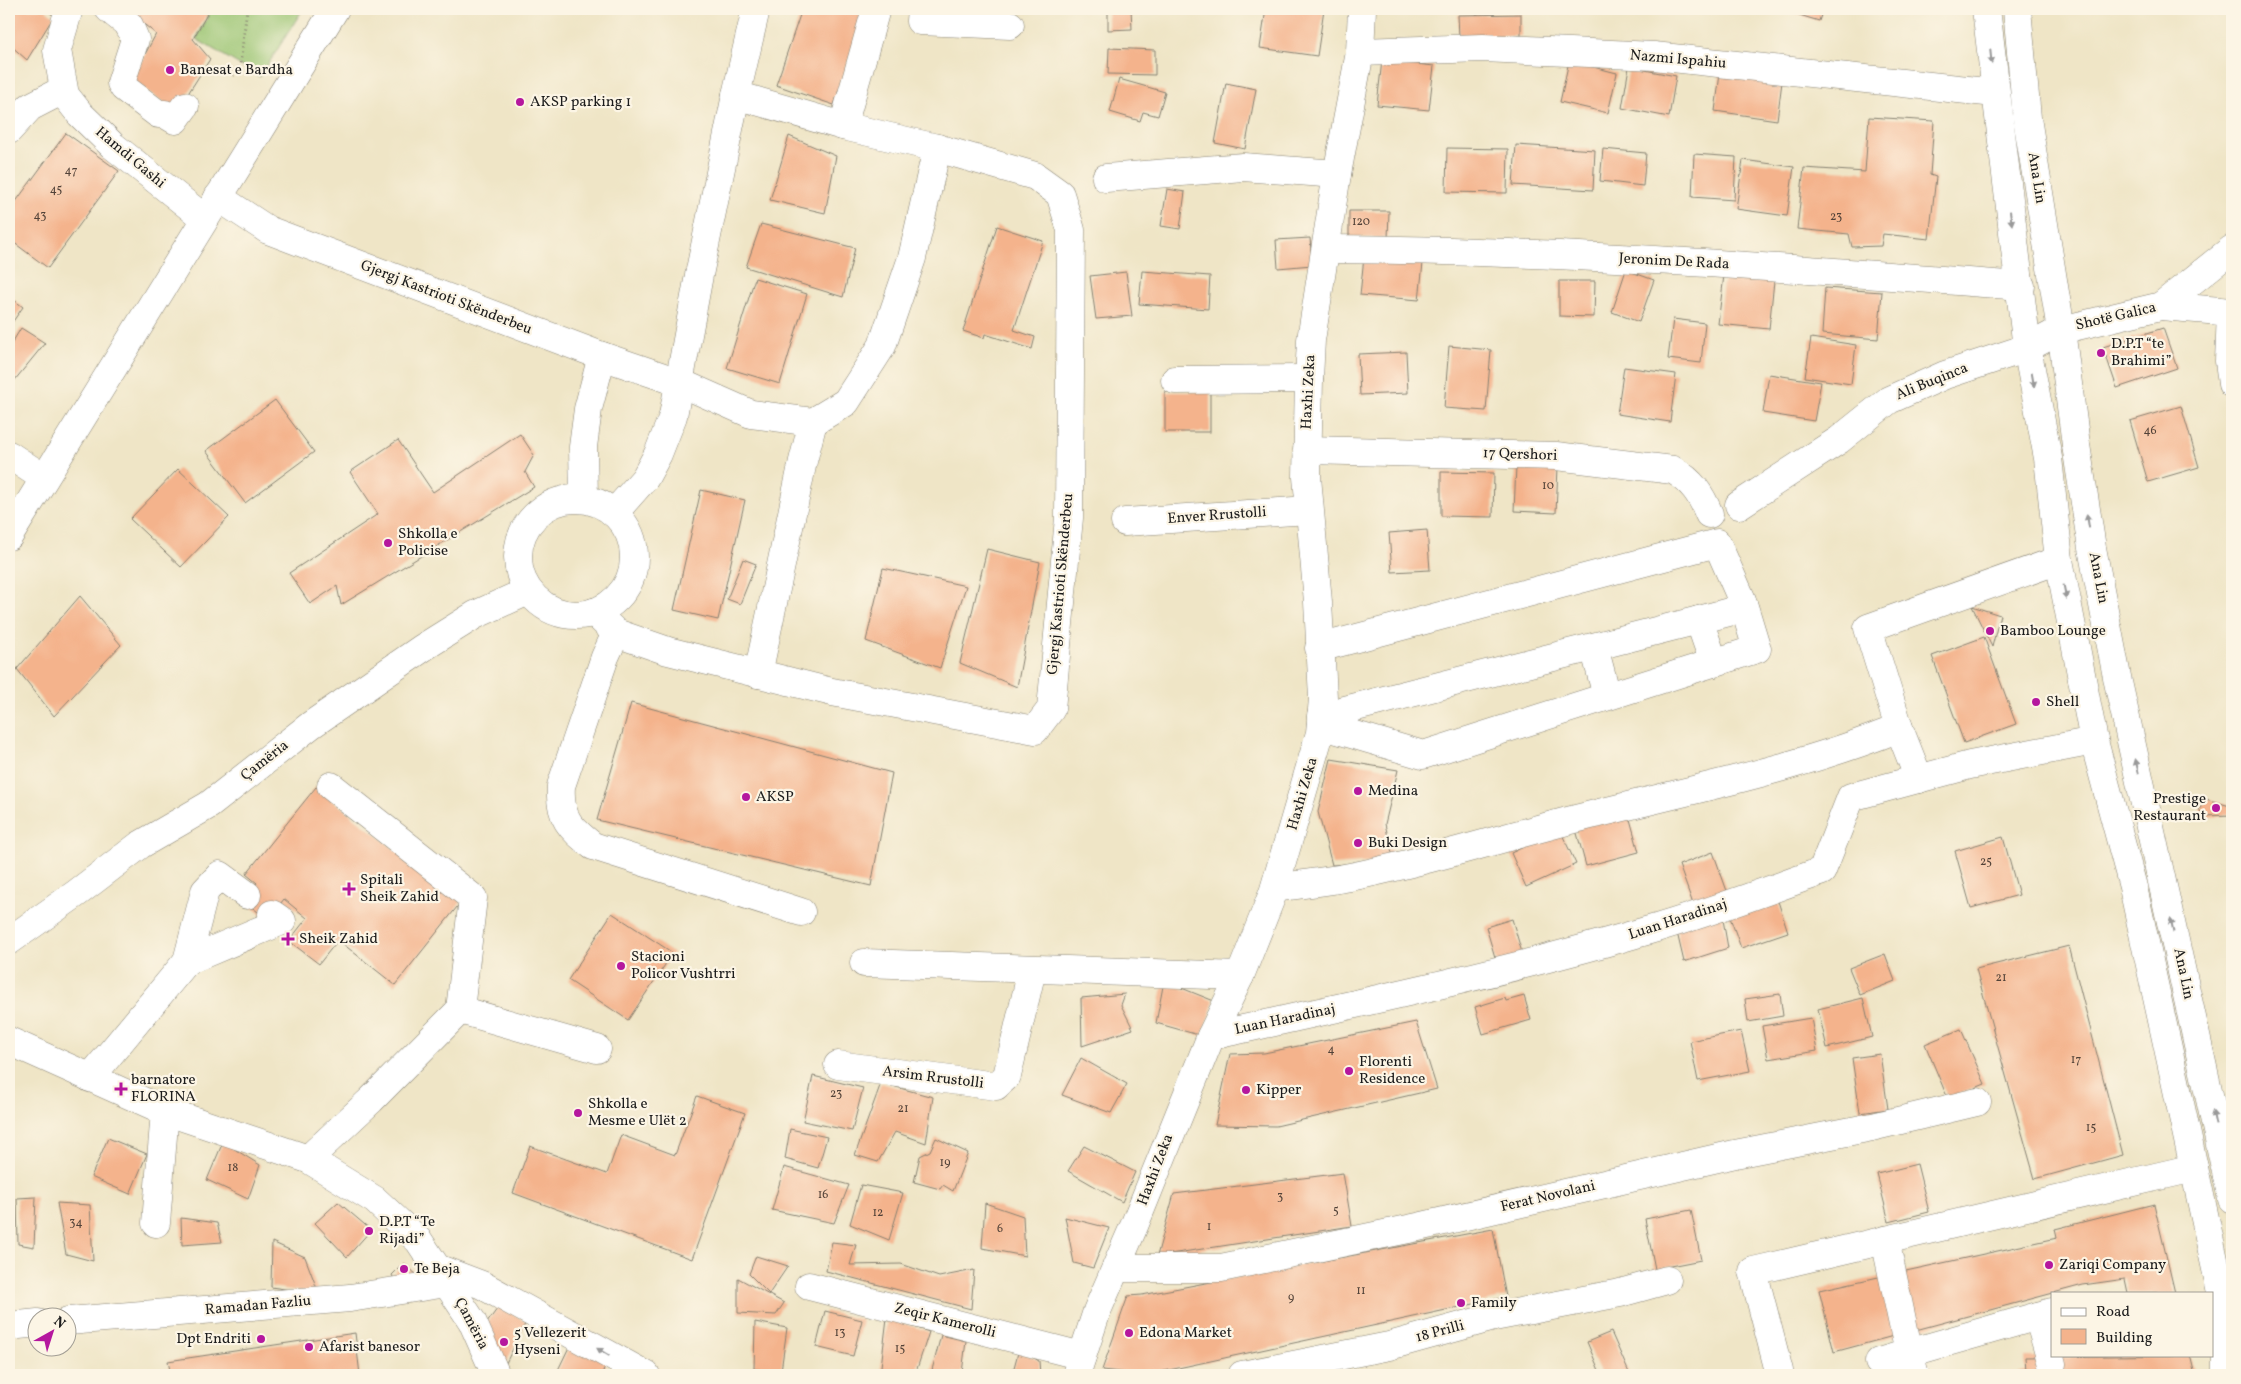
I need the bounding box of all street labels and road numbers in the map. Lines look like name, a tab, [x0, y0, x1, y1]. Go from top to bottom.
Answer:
street label: Nazmi Ispahiu	[1629, 45, 1727, 75]
street label: Hamdi Gashi	[90, 122, 170, 194]
street label: Ana Lin	[2022, 151, 2050, 205]
street label: Jeronim De Rada	[1618, 249, 1730, 275]
street label: Gjergj Kastrioti Skënderbeu	[357, 256, 535, 340]
street label: Shotë Galica	[2074, 298, 2158, 336]
street label: Haxhi Zeka	[1297, 354, 1321, 430]
street label: Ali Buqinca	[1893, 358, 1971, 406]
street label: 17 Qershori	[1482, 443, 1558, 467]
street label: Gjergj Kastrioti Skënderbeu	[1043, 492, 1079, 676]
street label: Enver Rrustolli	[1167, 502, 1267, 530]
street label: Ana Lin	[2083, 551, 2113, 605]
street label: Çamëria	[237, 736, 293, 786]
street label: Haxhi Zeka	[1283, 755, 1323, 833]
street label: Luan Haradinaj	[1626, 894, 1730, 946]
street label: Ana Lin	[2167, 946, 2199, 1002]
street label: Luan Haradinaj	[1233, 999, 1337, 1041]
street label: Arsim Rrustolli	[881, 1061, 985, 1095]
street label: Haxhi Zeka	[1133, 1131, 1179, 1209]
street label: Ferat Novolani	[1499, 1176, 1597, 1218]
street label: Ramadan Fazliu	[204, 1291, 312, 1321]
street label: Çamëria	[449, 1294, 493, 1354]
street label: Zeqir Kamerolli	[892, 1298, 998, 1344]
street label: 18 Prilli	[1413, 1315, 1467, 1349]

